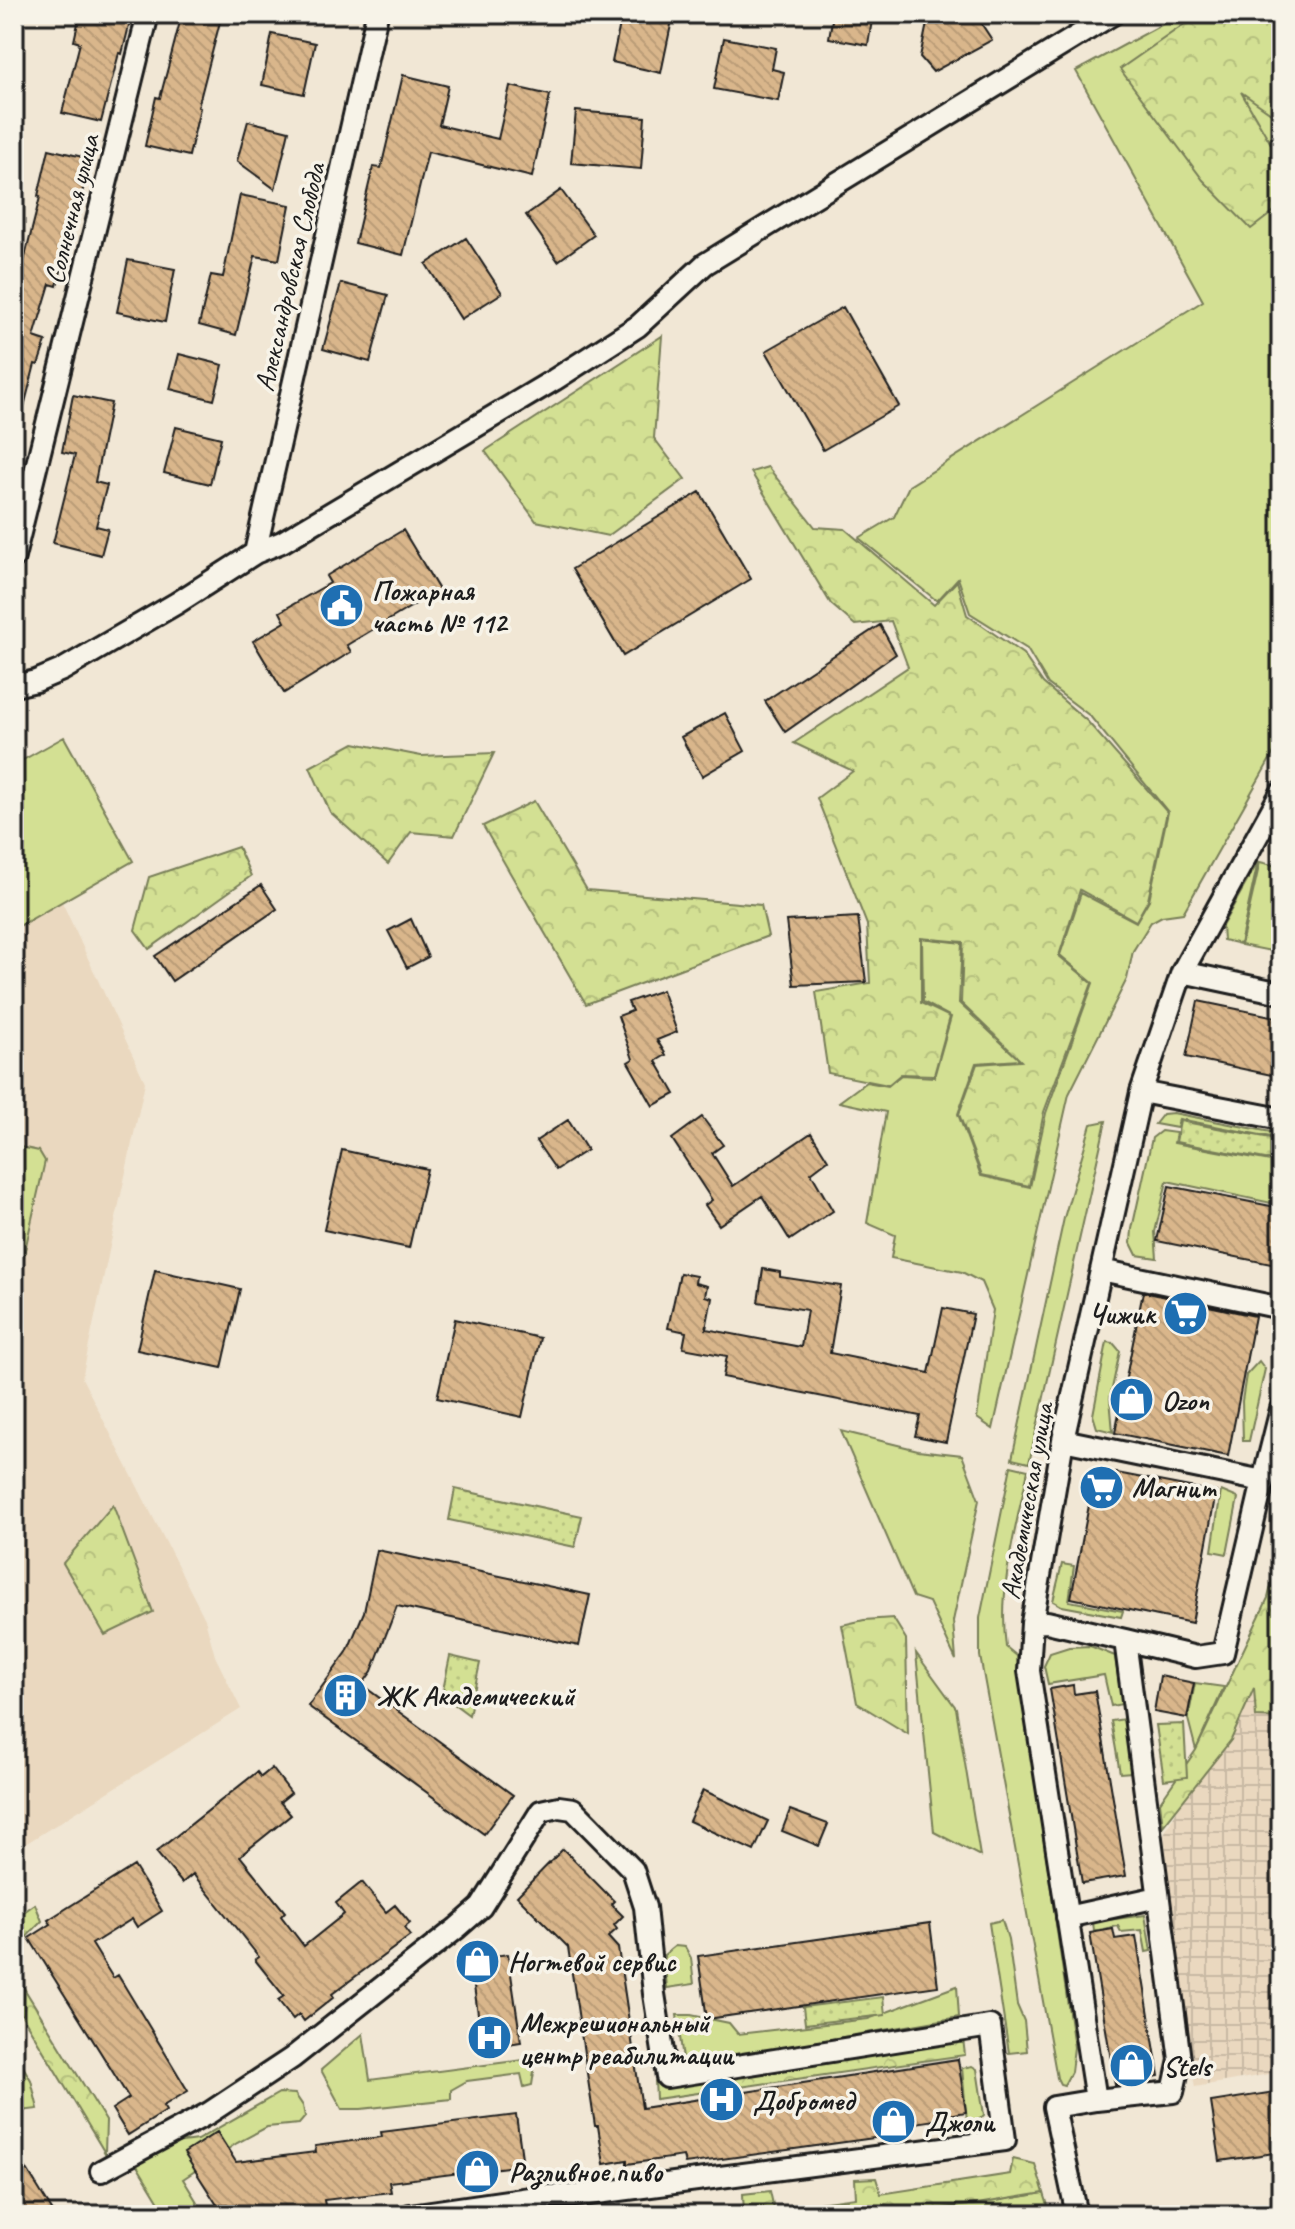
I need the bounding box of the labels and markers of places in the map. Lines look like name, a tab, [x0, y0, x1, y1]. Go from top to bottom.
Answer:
place label: Пожарная часть № 112	[372, 573, 509, 640]
public building icon: Пожарная часть № 112	[317, 582, 365, 630]
supermarket icon: Чижик	[1162, 1289, 1210, 1337]
place label: Чижик	[1088, 1296, 1157, 1331]
shop icon: Ozon	[1107, 1376, 1155, 1424]
place label: Ozon	[1162, 1383, 1210, 1418]
supermarket icon: Магнит	[1077, 1463, 1125, 1511]
place label: Магнит	[1132, 1470, 1218, 1505]
building icon: ЖК Академический	[322, 1671, 370, 1719]
place label: ЖК Академический	[377, 1678, 577, 1713]
shop icon: Ногтевой сервис	[453, 1937, 501, 1985]
place label: Ногтевой сервис	[508, 1944, 677, 1979]
place label: Межрешиональный центр реабилитации	[520, 2005, 735, 2072]
hospital icon: Межрешиональный центр реабилитации	[465, 2014, 513, 2062]
shop icon: Stels	[1108, 2042, 1156, 2090]
place label: Stels	[1163, 2049, 1214, 2084]
hospital icon: Добромед	[698, 2076, 746, 2124]
place label: Добромед	[753, 2083, 857, 2118]
shop icon: Джоли	[870, 2097, 918, 2145]
place label: Джоли	[925, 2104, 996, 2139]
shop icon: Разливное пиво	[454, 2147, 502, 2195]
place label: Разливное пиво	[509, 2154, 664, 2190]

